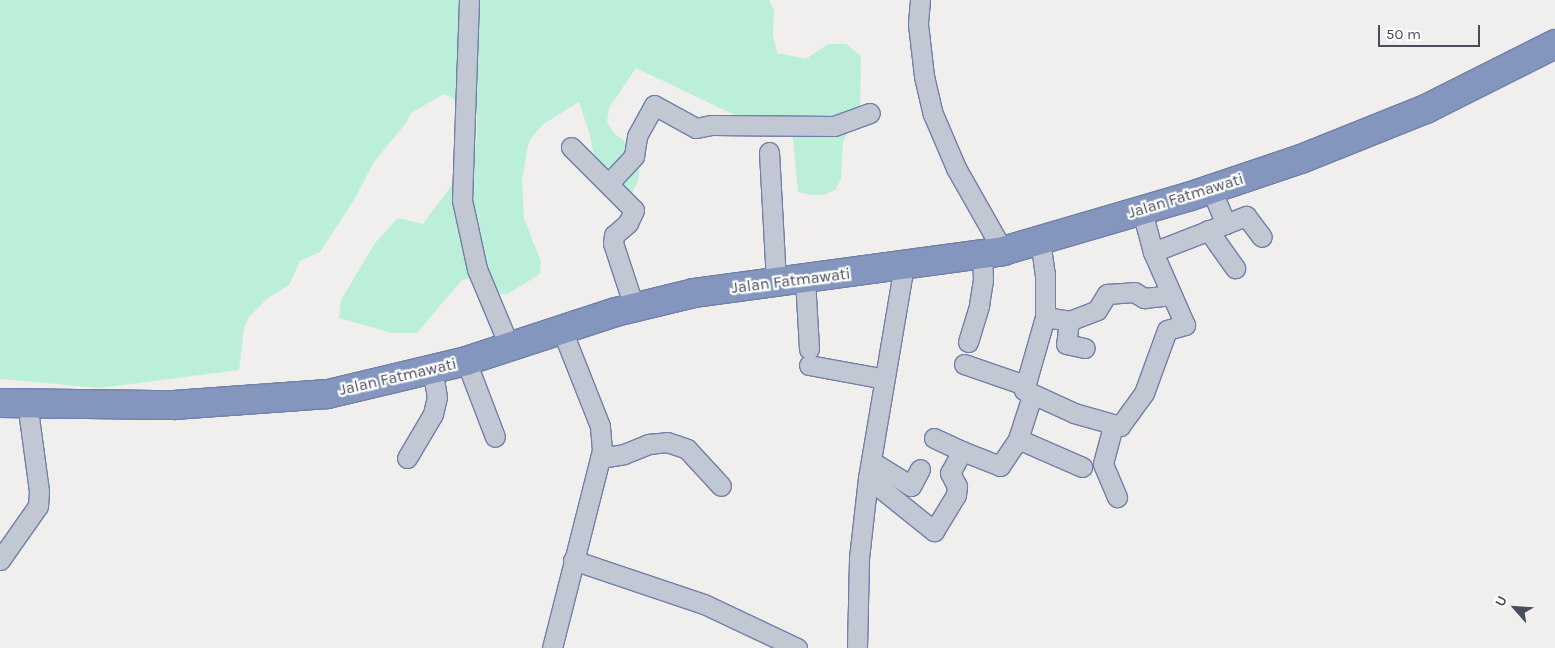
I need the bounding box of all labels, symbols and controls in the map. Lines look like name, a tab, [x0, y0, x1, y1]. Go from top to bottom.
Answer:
scale bar	[1380, 15, 1482, 47]
text: 50 m	[1386, 25, 1421, 43]
street label: Jalan Fatmawati	[1126, 169, 1246, 223]
street label: Jalan Fatmawati	[730, 264, 852, 298]
street label: Jalan Fatmawati	[337, 354, 459, 400]
north arrow	[1490, 583, 1540, 633]
text: U	[1491, 593, 1511, 609]

